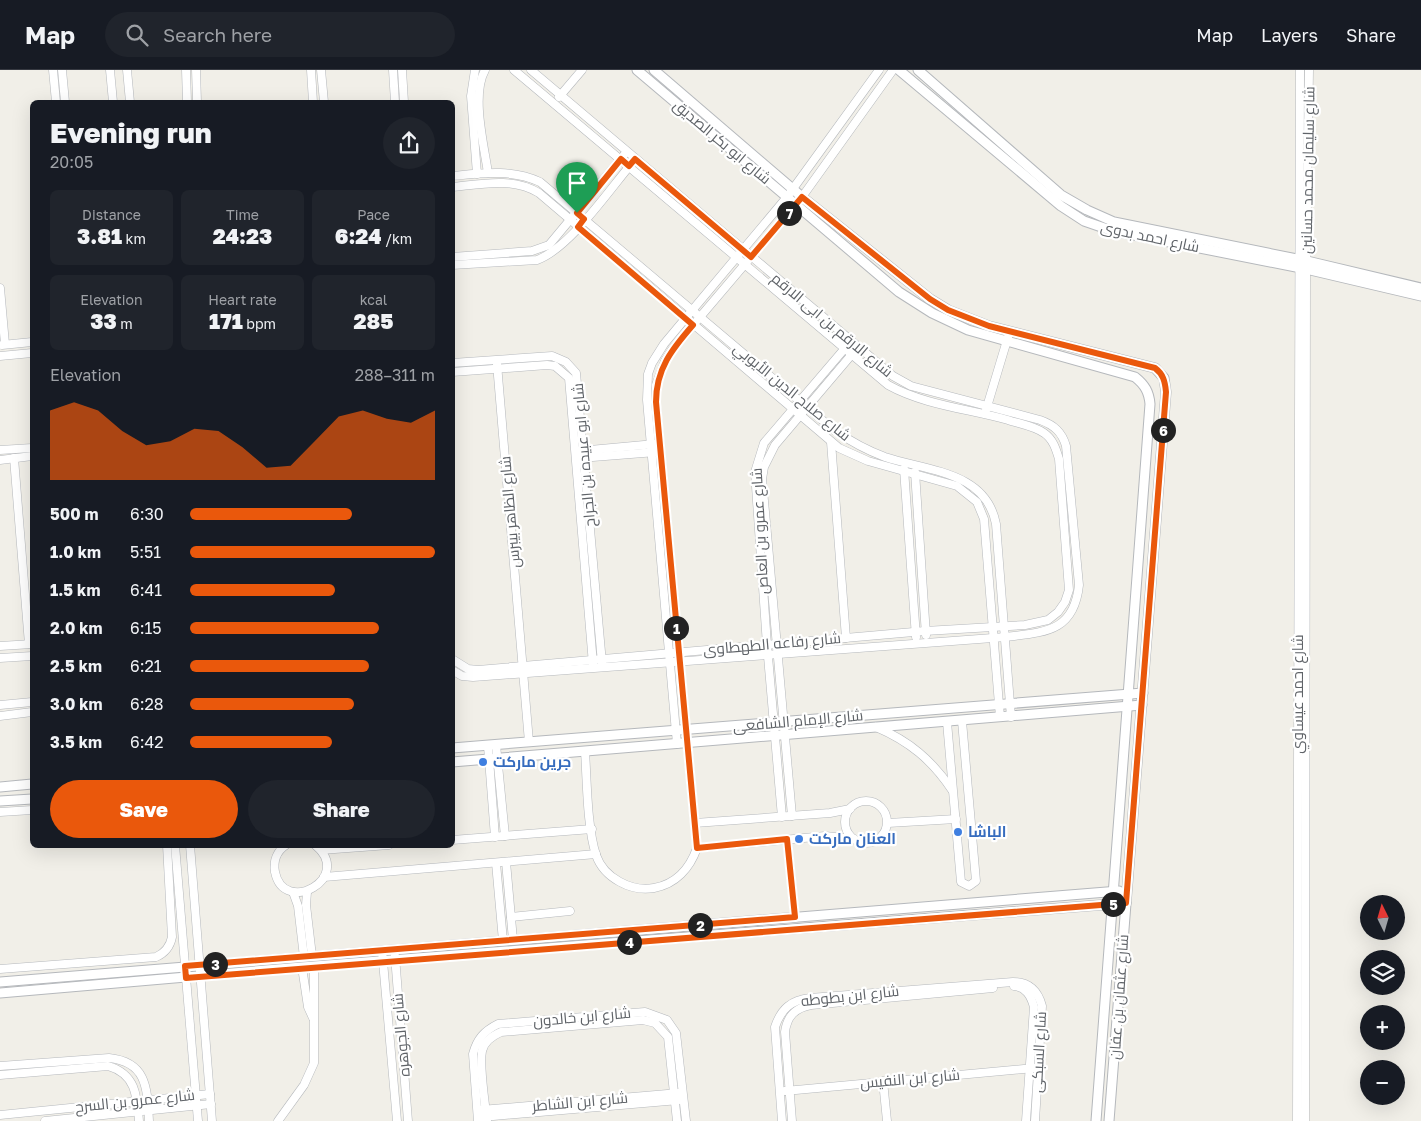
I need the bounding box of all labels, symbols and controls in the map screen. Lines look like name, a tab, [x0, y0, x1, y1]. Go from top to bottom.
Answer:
search box	[105, 12, 455, 57]
text: Map	[25, 20, 75, 49]
icon: search	[123, 21, 151, 49]
text: Search here	[163, 23, 272, 46]
text: Map	[1196, 24, 1233, 46]
text: Layers	[1261, 24, 1318, 46]
text: Share	[1346, 24, 1396, 46]
street label: شارع سليمان محمد حسانين	[1297, 86, 1320, 254]
street label: شارع ابو بكر الصديق	[668, 95, 775, 190]
text: Evening run	[50, 116, 212, 149]
button: share	[383, 117, 435, 169]
text: 20:05	[50, 152, 93, 172]
pin	[556, 162, 598, 213]
icon: arrive	[563, 169, 591, 197]
pin: 7	[776, 200, 802, 226]
text: 7	[786, 205, 793, 222]
text: Distance	[82, 206, 141, 223]
text: Time	[226, 206, 259, 223]
text: Pace	[357, 206, 390, 223]
street label: شارع احمد بدوى	[1098, 217, 1201, 258]
text: 3.81	[77, 223, 122, 249]
text: 24:23	[213, 223, 272, 249]
text: 6:24	[335, 223, 382, 249]
text: km	[122, 230, 146, 247]
text: /km	[382, 230, 412, 247]
street label: شارع الارقم بن ابى الارقم	[766, 268, 897, 383]
text: Elevation	[80, 291, 143, 308]
text: Heart rate	[208, 291, 277, 308]
text: kcal	[360, 291, 387, 308]
text: 33	[90, 308, 117, 334]
text: 171	[209, 308, 243, 334]
text: 285	[353, 308, 394, 334]
text: m	[117, 315, 133, 332]
text: bpm	[243, 315, 276, 332]
street label: شارع صلاح الدين الأيوبي	[728, 338, 855, 447]
text: Elevation	[50, 365, 121, 385]
text: 288–311 m	[355, 365, 435, 385]
street label: شارع ابو عبيده بن الجراح	[568, 382, 601, 528]
pin: 6	[1150, 418, 1176, 442]
text: 6	[1159, 422, 1168, 439]
street label: شارع الظاهر بيبرس	[495, 455, 526, 569]
street label: شارع عمرو بن العاص	[747, 467, 774, 595]
text: 500 m	[50, 504, 99, 524]
text: 6:30	[130, 504, 164, 524]
text: 1.0 km	[50, 542, 101, 562]
text: 5:51	[130, 542, 161, 562]
text: 1.5 km	[50, 580, 100, 600]
text: 6:41	[130, 580, 162, 600]
pin: 1	[664, 616, 688, 640]
text: 2.0 km	[50, 618, 103, 638]
text: 6:15	[130, 618, 162, 638]
text: 1	[673, 620, 680, 637]
street label: شارع رفاعه الطهطاوى	[702, 628, 842, 661]
street label: شارع احمد عيساوي	[1288, 634, 1310, 754]
text: 2.5 km	[50, 656, 102, 676]
text: 6:21	[130, 656, 162, 676]
text: 3.0 km	[50, 694, 103, 714]
text: 6:28	[130, 694, 164, 714]
street label: شارع الإمام الشافعى	[732, 705, 864, 738]
text: 3.5 km	[50, 732, 102, 752]
text: 6:42	[130, 732, 164, 752]
place label: جرين ماركت	[493, 752, 571, 771]
marker: جرين ماركت	[477, 756, 489, 768]
button: Save	[50, 780, 238, 838]
button: Share	[248, 780, 435, 838]
place label: الباشا	[968, 822, 1006, 840]
marker: الباشا	[952, 826, 964, 838]
place label: العنان ماركت	[809, 829, 896, 848]
marker: العنان ماركت	[793, 833, 805, 845]
pin: 5	[1100, 892, 1126, 916]
north arrow	[1360, 895, 1405, 940]
map controls	[1360, 895, 1405, 1105]
text: 5	[1109, 896, 1118, 913]
pin: 2	[688, 912, 712, 938]
text: 2	[696, 917, 705, 934]
pin: 4	[616, 930, 642, 954]
text: 4	[625, 934, 634, 951]
street label: شارع عثمان بن عفان	[1105, 934, 1134, 1060]
button: layers	[1360, 950, 1405, 995]
pin: 3	[202, 952, 228, 976]
text: 3	[211, 956, 220, 973]
street label: شارع ابن بطوطه	[800, 981, 900, 1012]
street label: شارع الجوهره	[387, 992, 416, 1078]
street label: شارع ابن خالدون	[532, 1003, 632, 1032]
button: +	[1360, 1005, 1405, 1050]
street label: شارع السبكى	[1027, 1011, 1052, 1093]
button: −	[1360, 1060, 1405, 1105]
street label: شارع ابن النفيس	[859, 1065, 961, 1094]
street label: شارع عمرو بن السرح	[74, 1085, 196, 1118]
street label: شارع ابن الشاطر	[530, 1088, 629, 1117]

